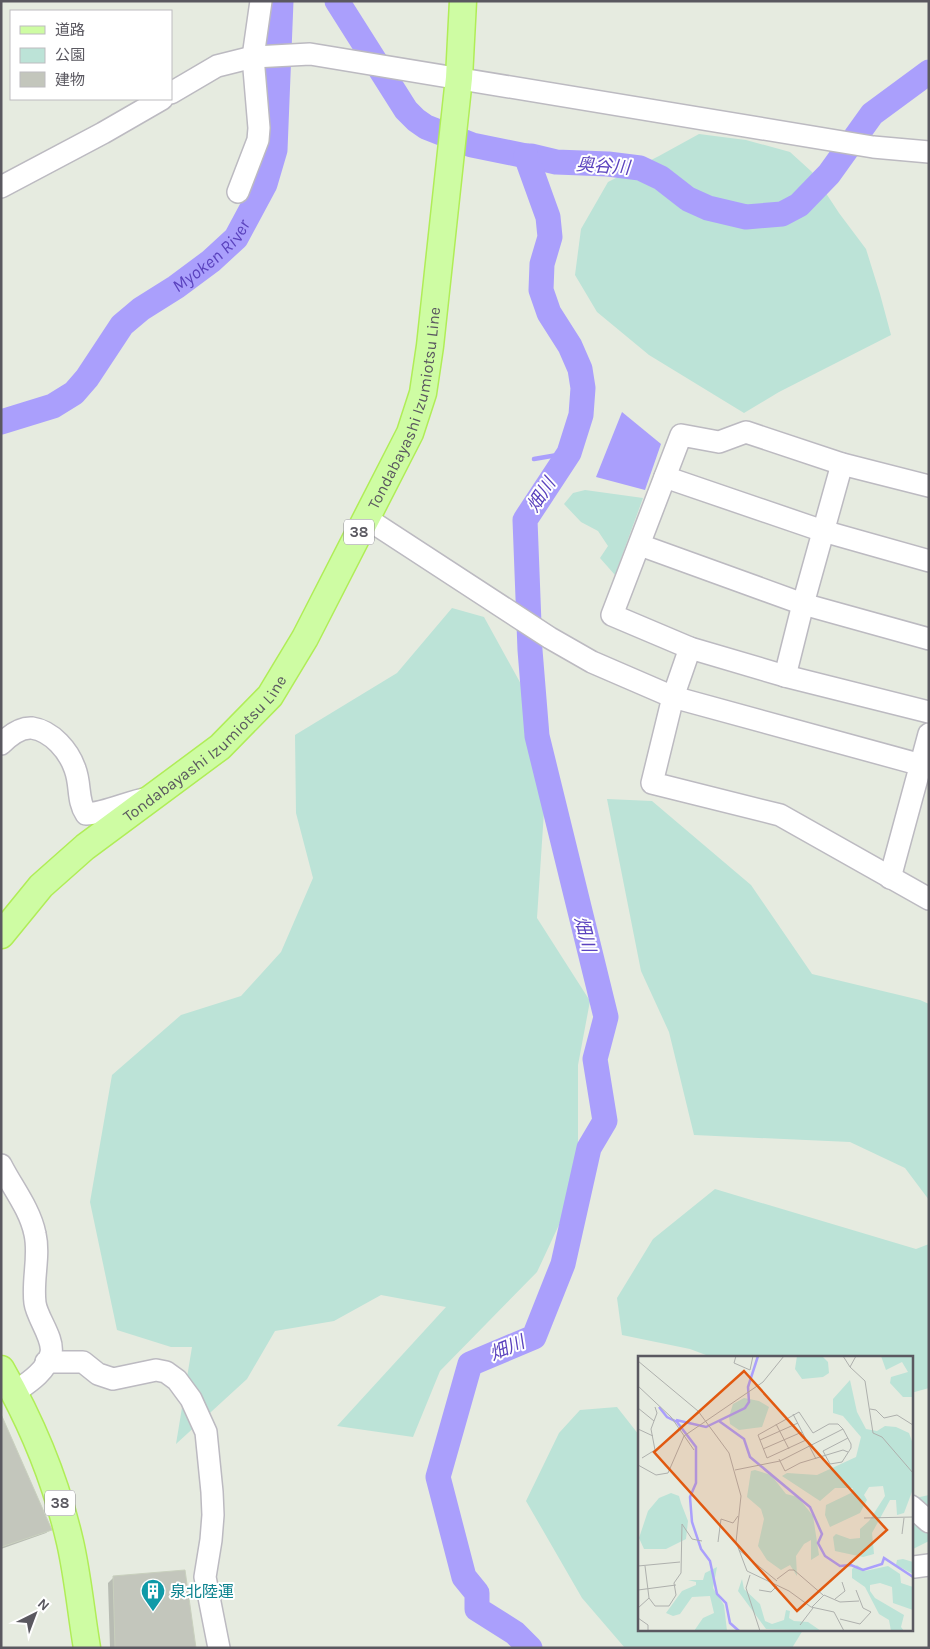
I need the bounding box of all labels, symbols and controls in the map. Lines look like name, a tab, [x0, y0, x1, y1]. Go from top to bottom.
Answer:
legend	[10, 10, 172, 100]
text: 道路	[55, 21, 85, 39]
text: 公園	[55, 46, 85, 64]
text: 建物	[55, 71, 85, 89]
water label: 奥谷川	[575, 153, 633, 179]
water label: Myoken River	[168, 215, 255, 297]
street label: Tondabayashi Izumiotsu Line	[364, 306, 444, 512]
water label: 畑川	[522, 472, 561, 516]
road number: 38	[344, 520, 374, 544]
street label: Tondabayashi Izumiotsu Line	[119, 672, 290, 826]
water label: 畑川	[570, 914, 601, 956]
water label: 畑川	[486, 1330, 530, 1365]
inset map	[638, 1356, 912, 1632]
road number: 38	[45, 1490, 75, 1516]
building icon: 泉北陸運	[140, 1578, 166, 1612]
place label: 泉北陸運	[170, 1582, 234, 1601]
north arrow	[10, 1589, 60, 1639]
text: N	[34, 1595, 53, 1614]

